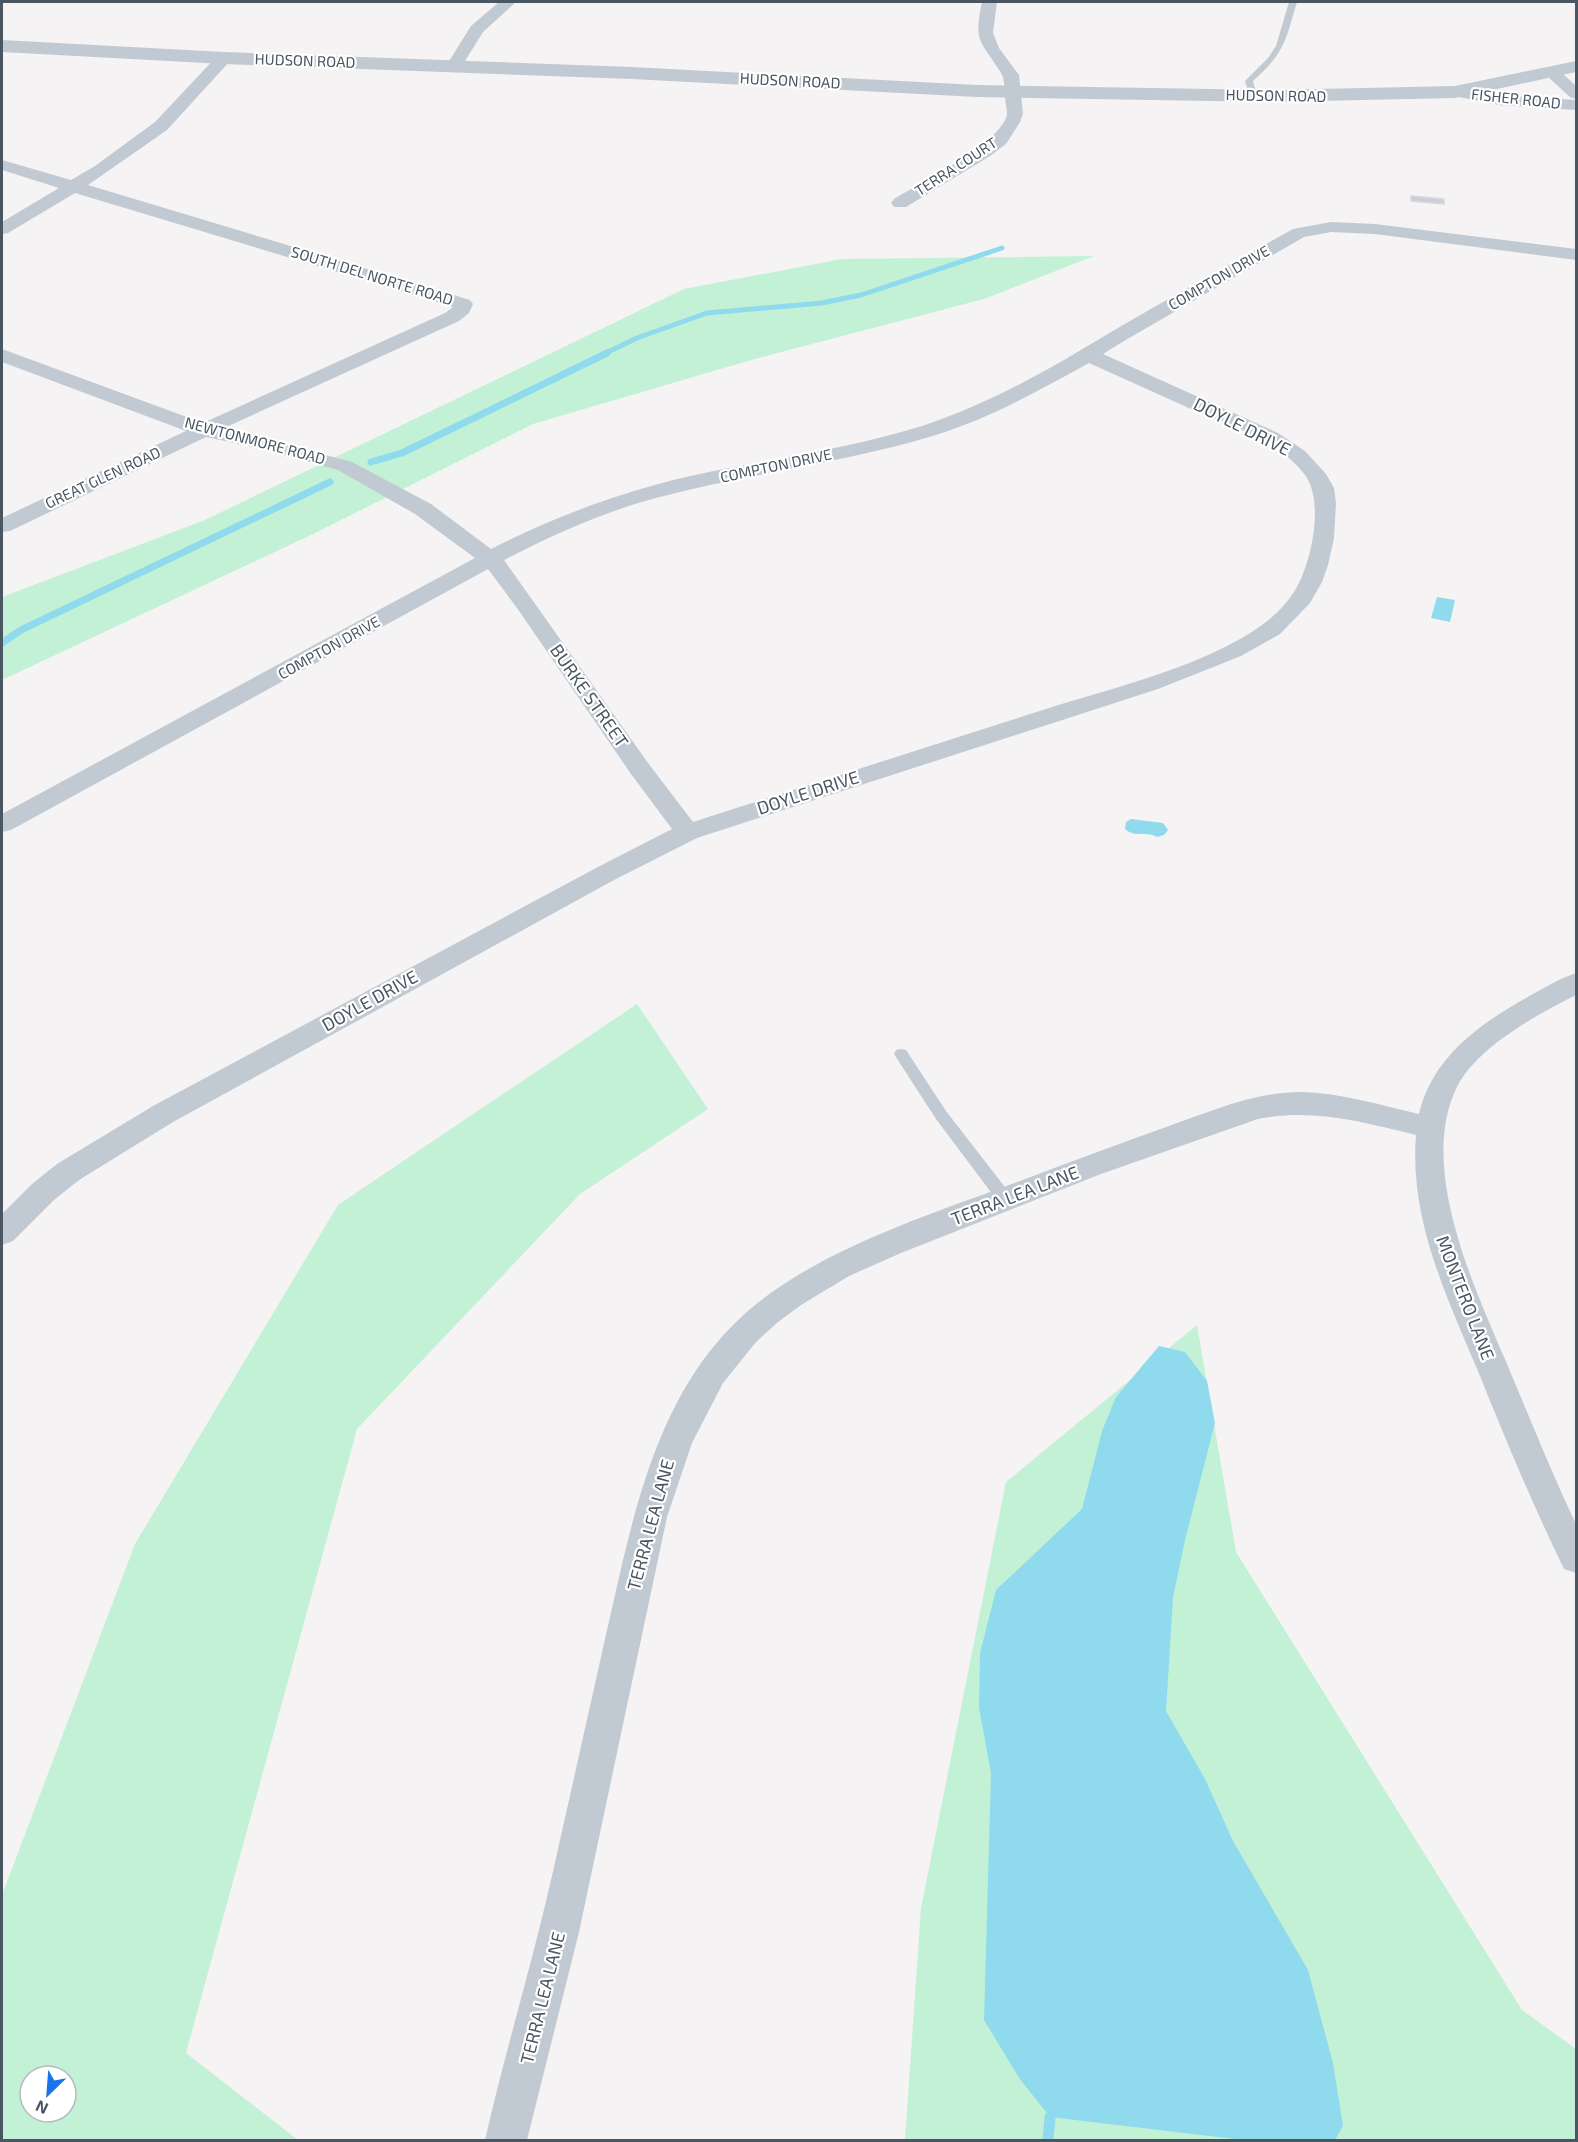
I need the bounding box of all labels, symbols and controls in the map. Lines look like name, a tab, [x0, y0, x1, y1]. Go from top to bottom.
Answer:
street label: HUDSON ROAD	[254, 49, 356, 71]
street label: HUDSON ROAD	[739, 68, 841, 92]
street label: FISHER ROAD	[1470, 84, 1562, 112]
street label: HUDSON ROAD	[1225, 85, 1327, 105]
street label: TERRA COURT	[911, 133, 1000, 199]
street label: COMPTON DRIVE	[1165, 241, 1272, 313]
street label: SOUTH DEL NORTE ROAD	[289, 242, 455, 308]
street label: DOYLE DRIVE	[1190, 392, 1295, 460]
street label: NEWTONMORE ROAD	[183, 413, 328, 468]
street label: GREAT GLEN ROAD	[42, 442, 163, 512]
street label: COMPTON DRIVE	[718, 444, 833, 486]
street label: COMPTON DRIVE	[274, 612, 383, 683]
street label: BURKE STREET	[546, 639, 634, 752]
street label: DOYLE DRIVE	[754, 765, 862, 819]
street label: DOYLE DRIVE	[318, 965, 421, 1035]
street label: TERRA LEA LANE	[948, 1161, 1082, 1230]
street label: MONTERO LANE	[1432, 1232, 1500, 1363]
street label: TERRA LEA LANE	[622, 1457, 678, 1593]
street label: TERRA LEA LANE	[515, 1930, 569, 2066]
north arrow	[18, 2064, 78, 2124]
text: N	[32, 2097, 51, 2119]

